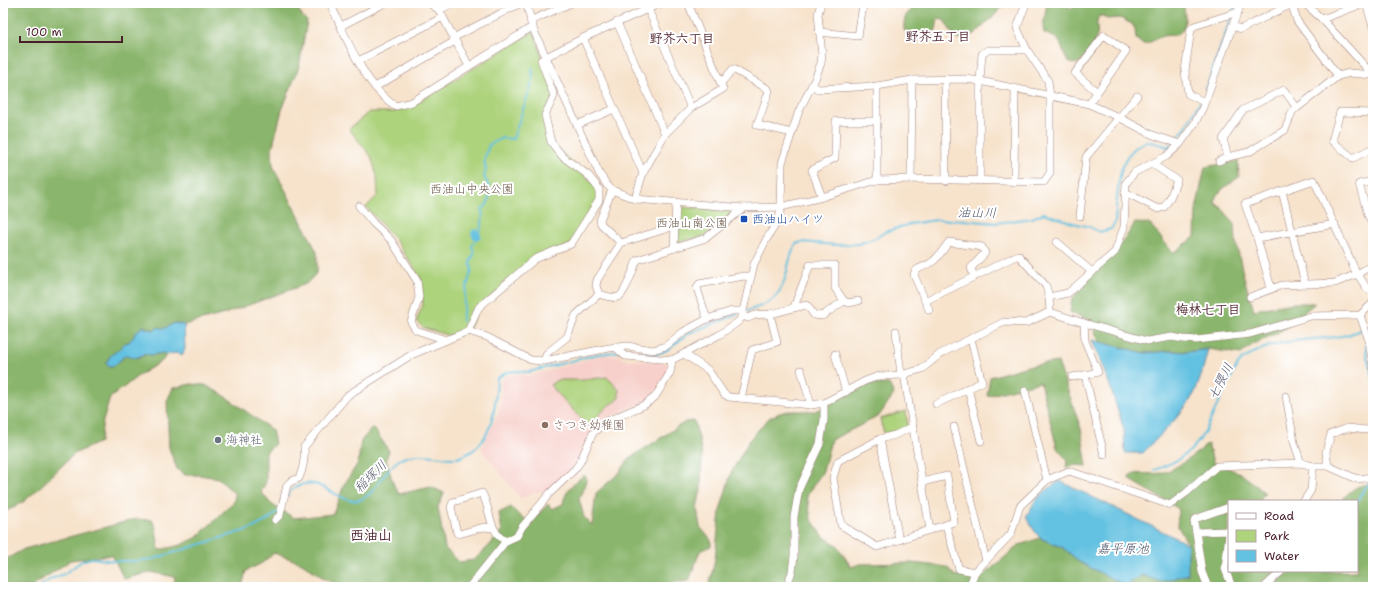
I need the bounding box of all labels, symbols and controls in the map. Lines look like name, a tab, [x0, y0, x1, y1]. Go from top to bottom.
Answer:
scale bar	[20, 18, 122, 44]
text: 100 m	[26, 24, 62, 40]
district label: 野芥五丁目	[905, 28, 971, 45]
district label: 野芥六丁目	[649, 30, 715, 47]
park label: 西油山中央公園	[430, 181, 514, 197]
water label: 油山川	[957, 204, 997, 221]
place label: 西油山ハイツ	[752, 211, 824, 227]
marker: 西油山ハイツ	[739, 214, 749, 224]
park label: 西油山南公園	[656, 215, 728, 231]
district label: 梅林七丁目	[1175, 301, 1241, 318]
water label: 七隈川	[1204, 360, 1237, 402]
place label: さつき幼稚園	[553, 417, 625, 433]
marker: さつき幼稚園	[540, 420, 550, 430]
place label: 海神社	[226, 432, 262, 448]
marker: 海神社	[213, 435, 223, 445]
water label: 稲塚川	[350, 457, 390, 496]
legend	[1228, 500, 1358, 572]
text: Road	[1264, 508, 1295, 524]
district label: 西油山	[350, 526, 392, 544]
text: Park	[1264, 528, 1290, 544]
water label: 嘉平原池	[1097, 540, 1150, 557]
text: Water	[1264, 548, 1300, 564]

